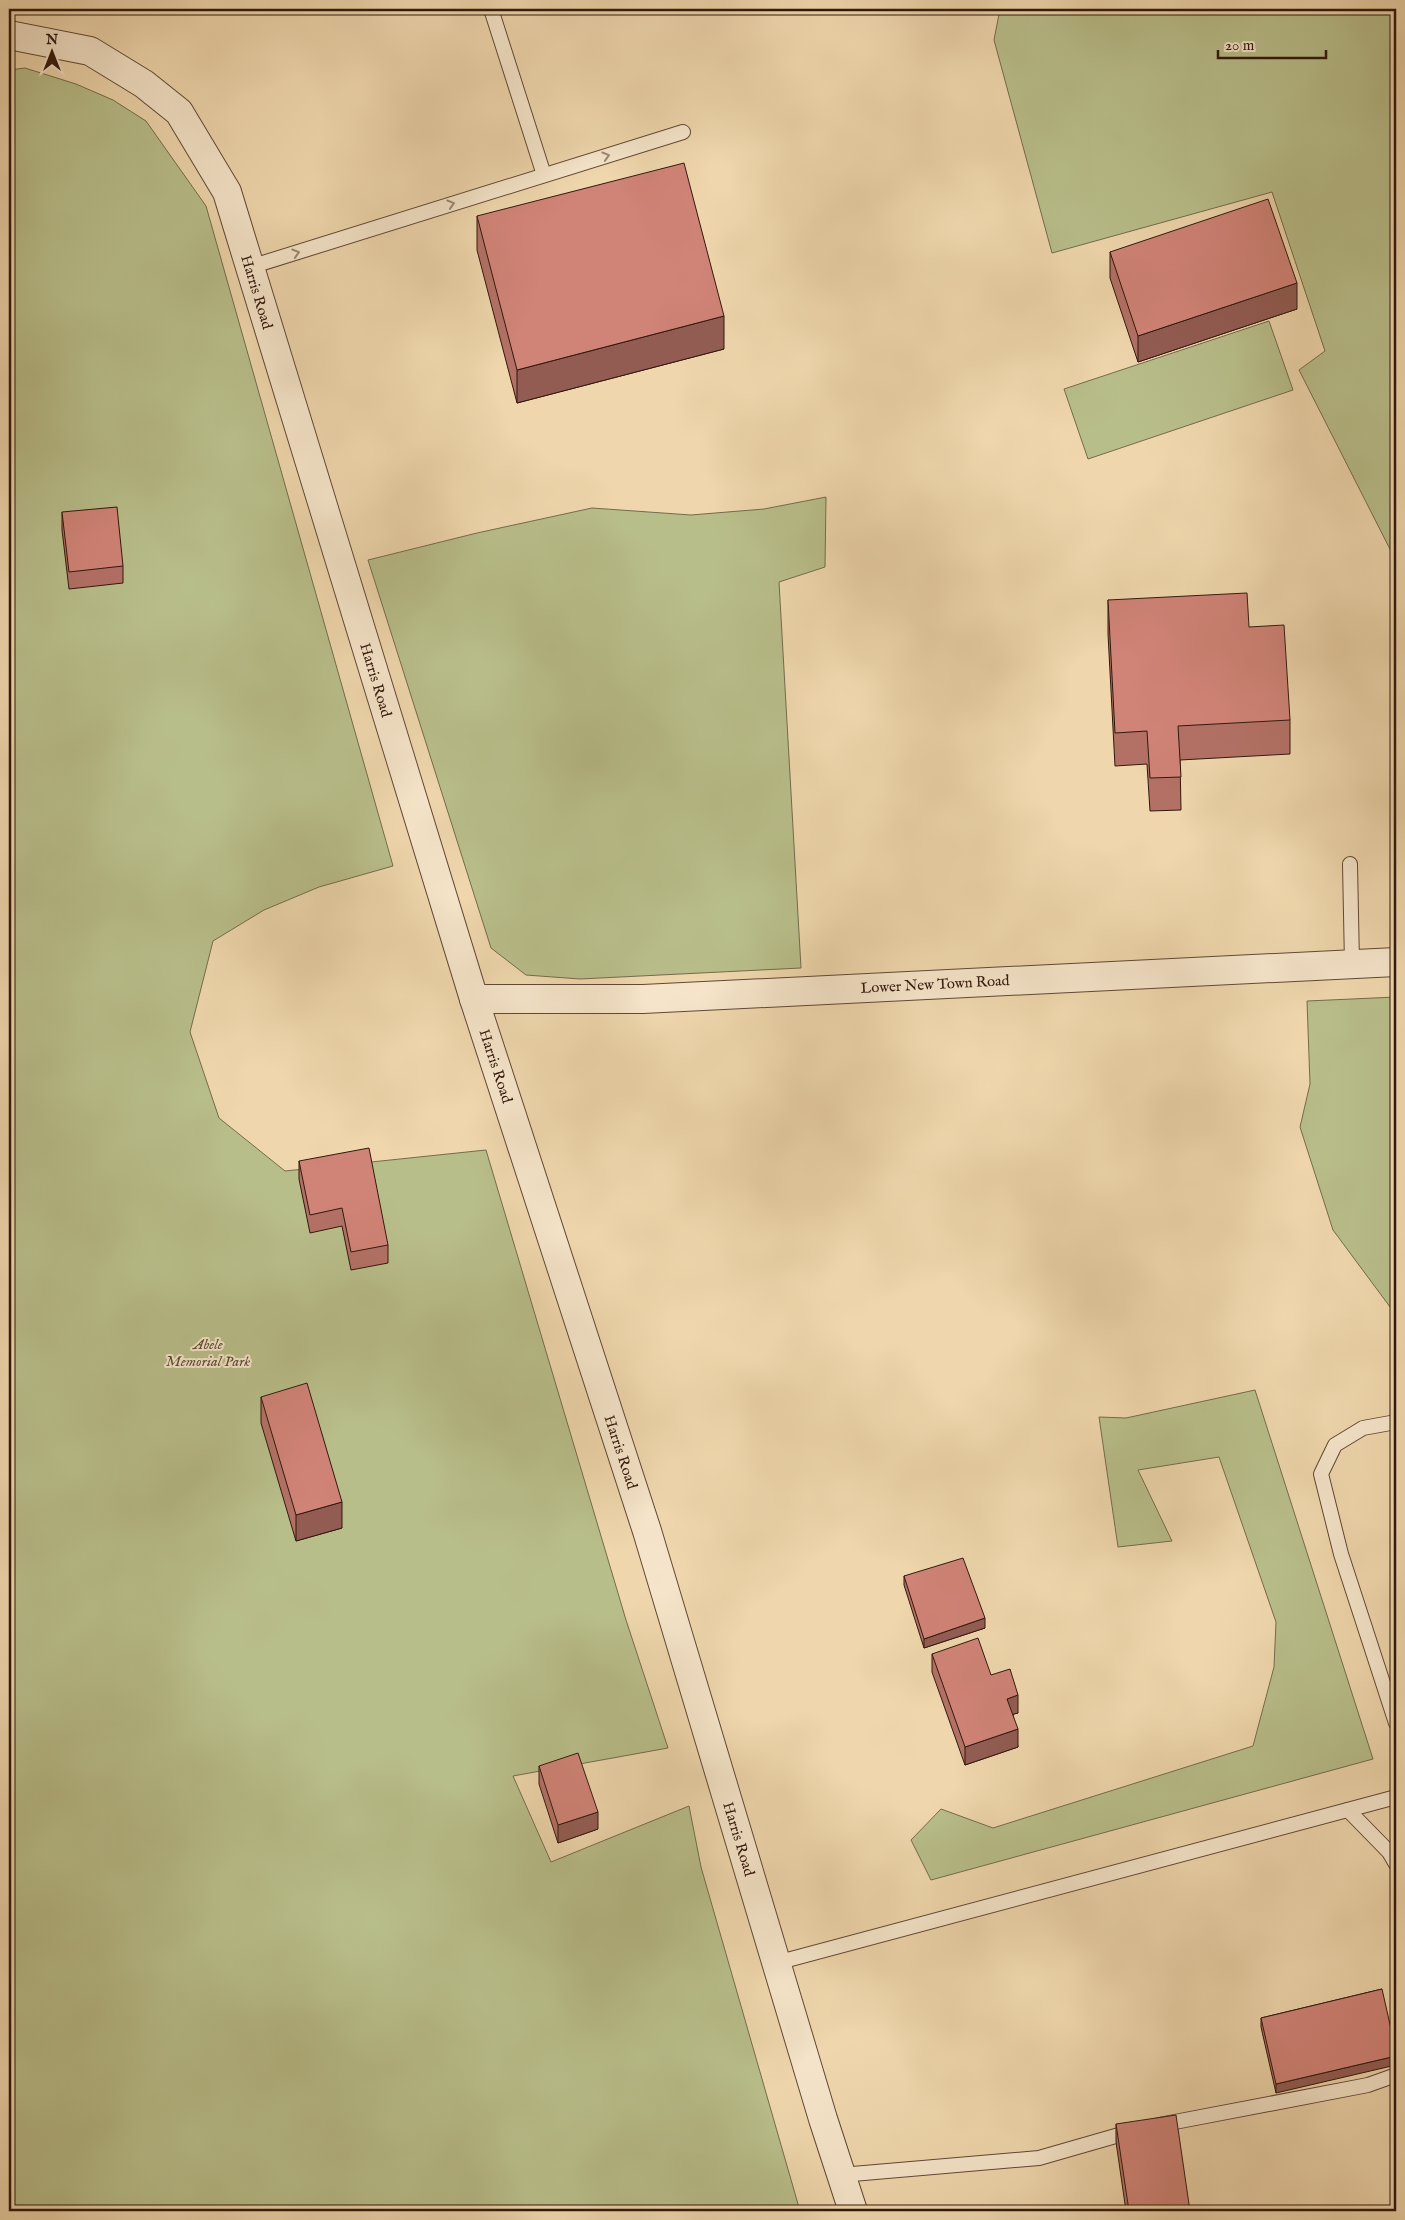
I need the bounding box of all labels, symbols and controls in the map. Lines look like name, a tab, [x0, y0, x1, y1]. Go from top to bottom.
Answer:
north arrow	[28, 28, 78, 78]
scale bar	[1218, 28, 1325, 60]
text: N	[45, 31, 58, 49]
text: 20 m	[1225, 36, 1255, 55]
one-way arrow	[602, 152, 610, 162]
one-way arrow	[447, 200, 455, 210]
one-way arrow	[291, 248, 300, 258]
street label: Harris Road	[236, 253, 277, 333]
street label: Harris Road	[355, 641, 396, 721]
street label: Lower New Town Road	[860, 971, 1011, 998]
street label: Harris Road	[475, 1027, 517, 1107]
park label: Abele Memorial Park	[166, 1335, 250, 1371]
street label: Harris Road	[600, 1413, 642, 1493]
street label: Harris Road	[718, 1800, 759, 1880]

